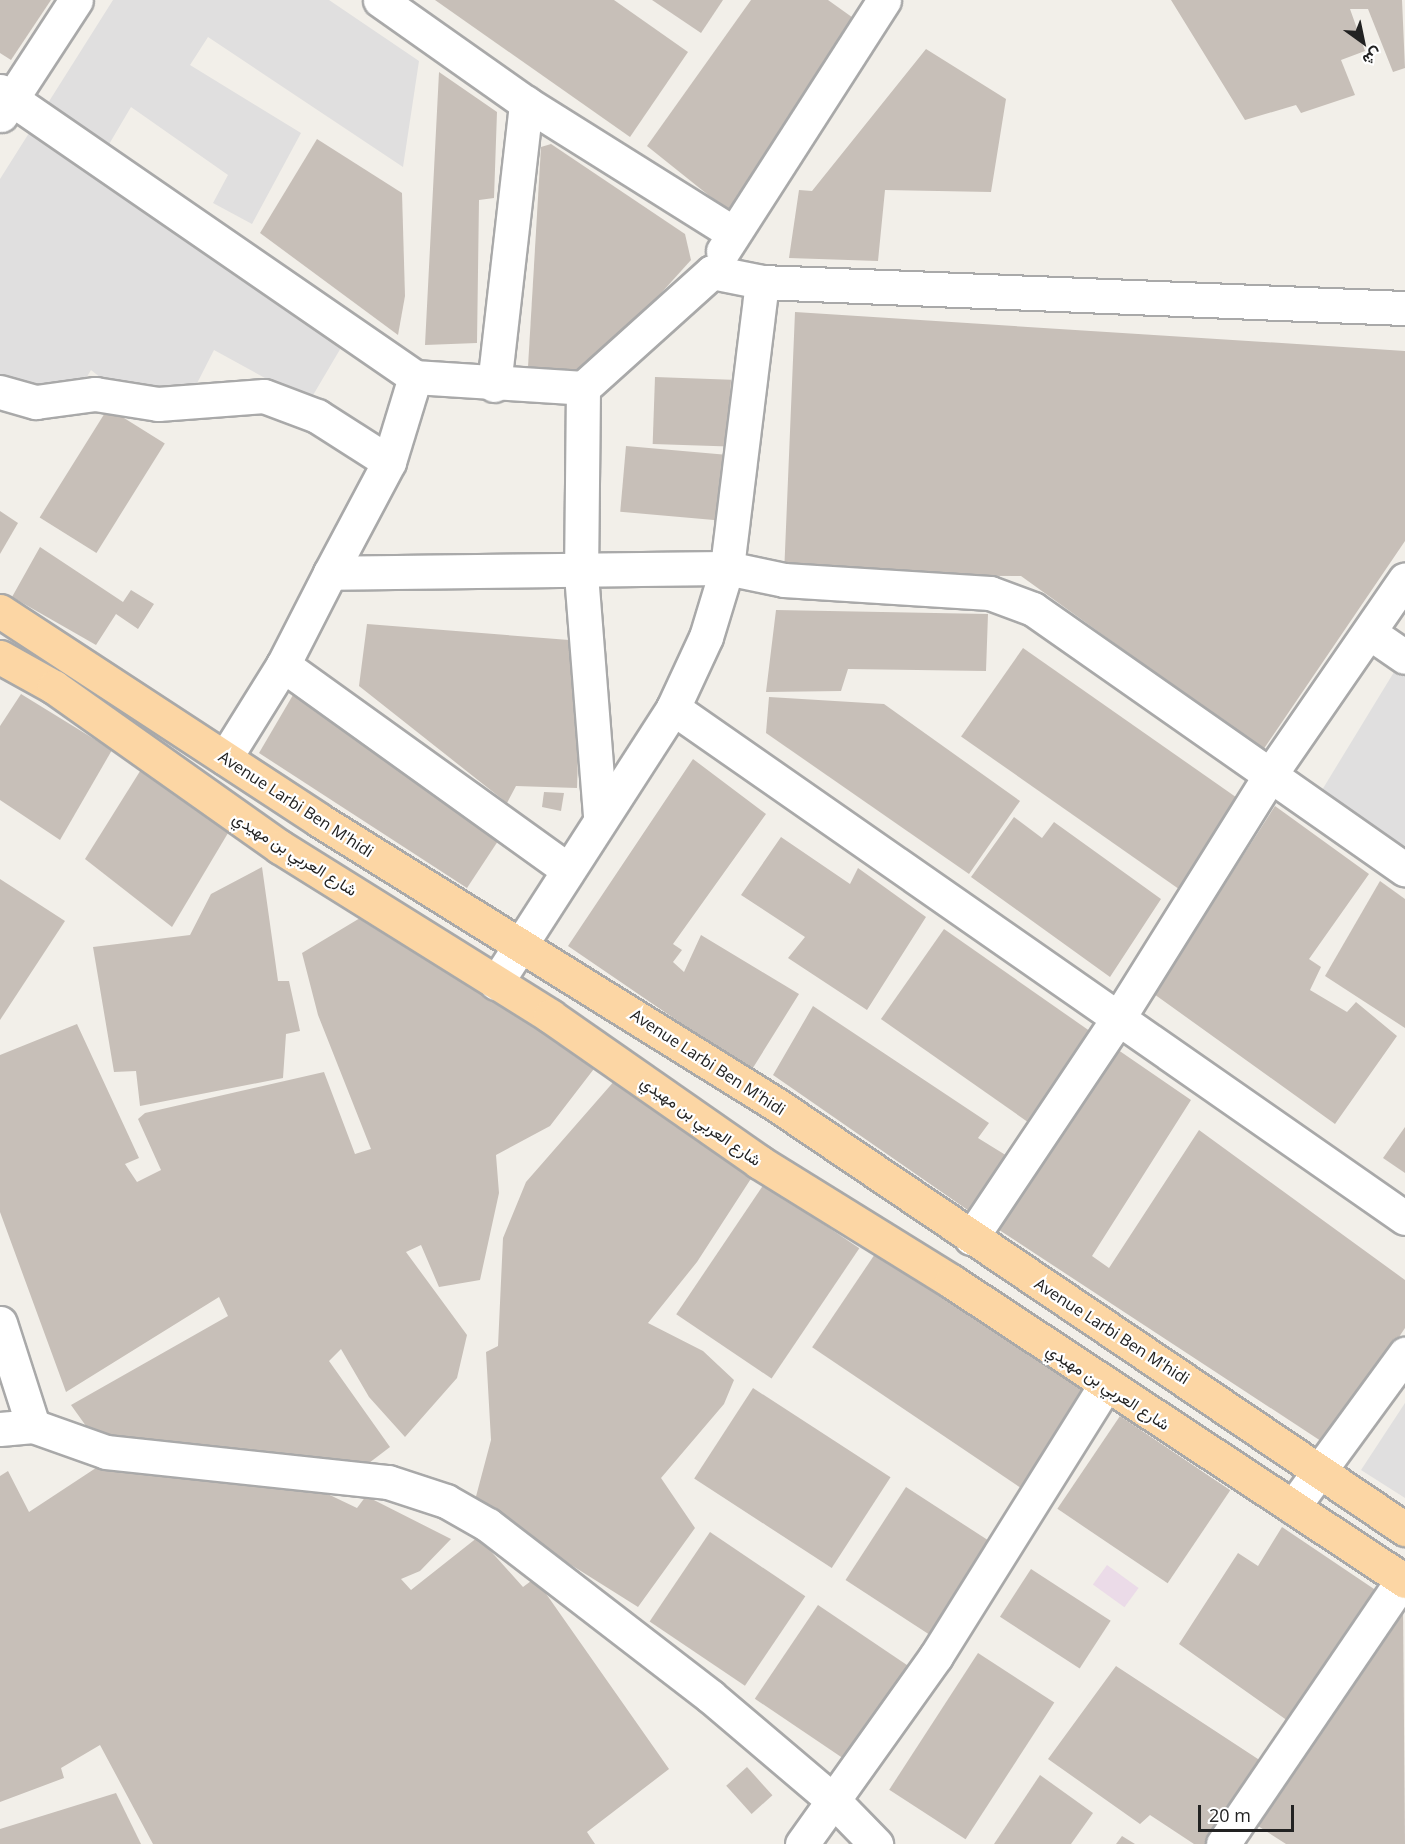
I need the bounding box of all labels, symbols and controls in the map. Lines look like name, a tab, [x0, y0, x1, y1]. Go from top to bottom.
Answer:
north arrow	[1333, 12, 1393, 72]
text: ش	[1359, 43, 1387, 72]
street label: Avenue Larbi Ben M'hidi	[215, 747, 377, 861]
street label: شارع العربي بن مهيدي	[229, 808, 361, 900]
street label: Avenue Larbi Ben M'hidi	[627, 1005, 789, 1119]
street label: شارع العربي بن مهيدي	[637, 1072, 765, 1170]
street label: Avenue Larbi Ben M'hidi	[1031, 1274, 1193, 1388]
street label: شارع العربي بن مهيدي	[1043, 1340, 1173, 1434]
scale bar	[1201, 1793, 1297, 1831]
text: 20 m	[1209, 1803, 1251, 1827]

